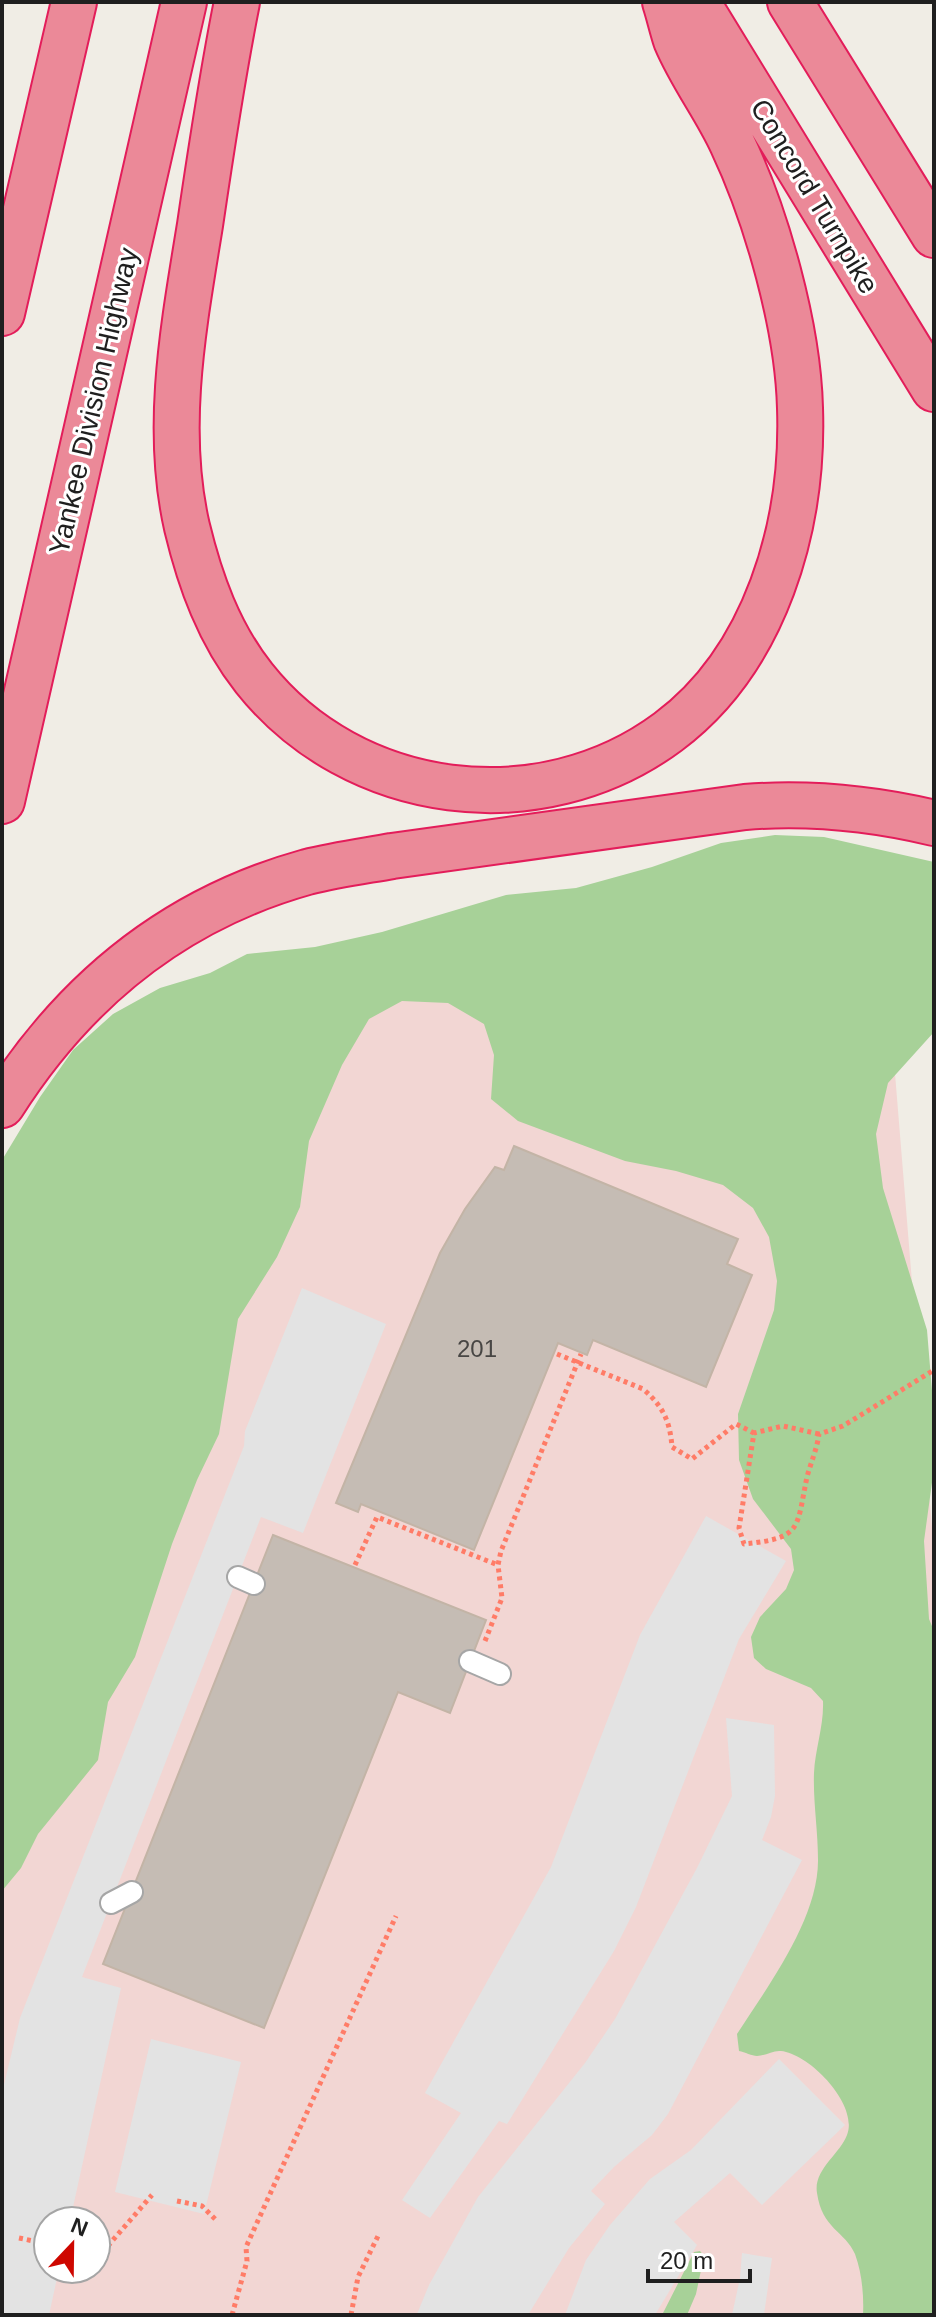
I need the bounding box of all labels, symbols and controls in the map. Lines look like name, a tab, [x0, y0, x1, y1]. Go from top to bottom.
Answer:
street label: Concord Turnpike	[744, 94, 885, 299]
street label: Yankee Division Highway	[43, 245, 144, 558]
house number: 201	[457, 1335, 497, 1362]
north arrow	[32, 2205, 112, 2285]
text: N	[67, 2212, 91, 2241]
scale bar	[648, 2233, 750, 2283]
text: 20 m	[660, 2247, 713, 2274]

